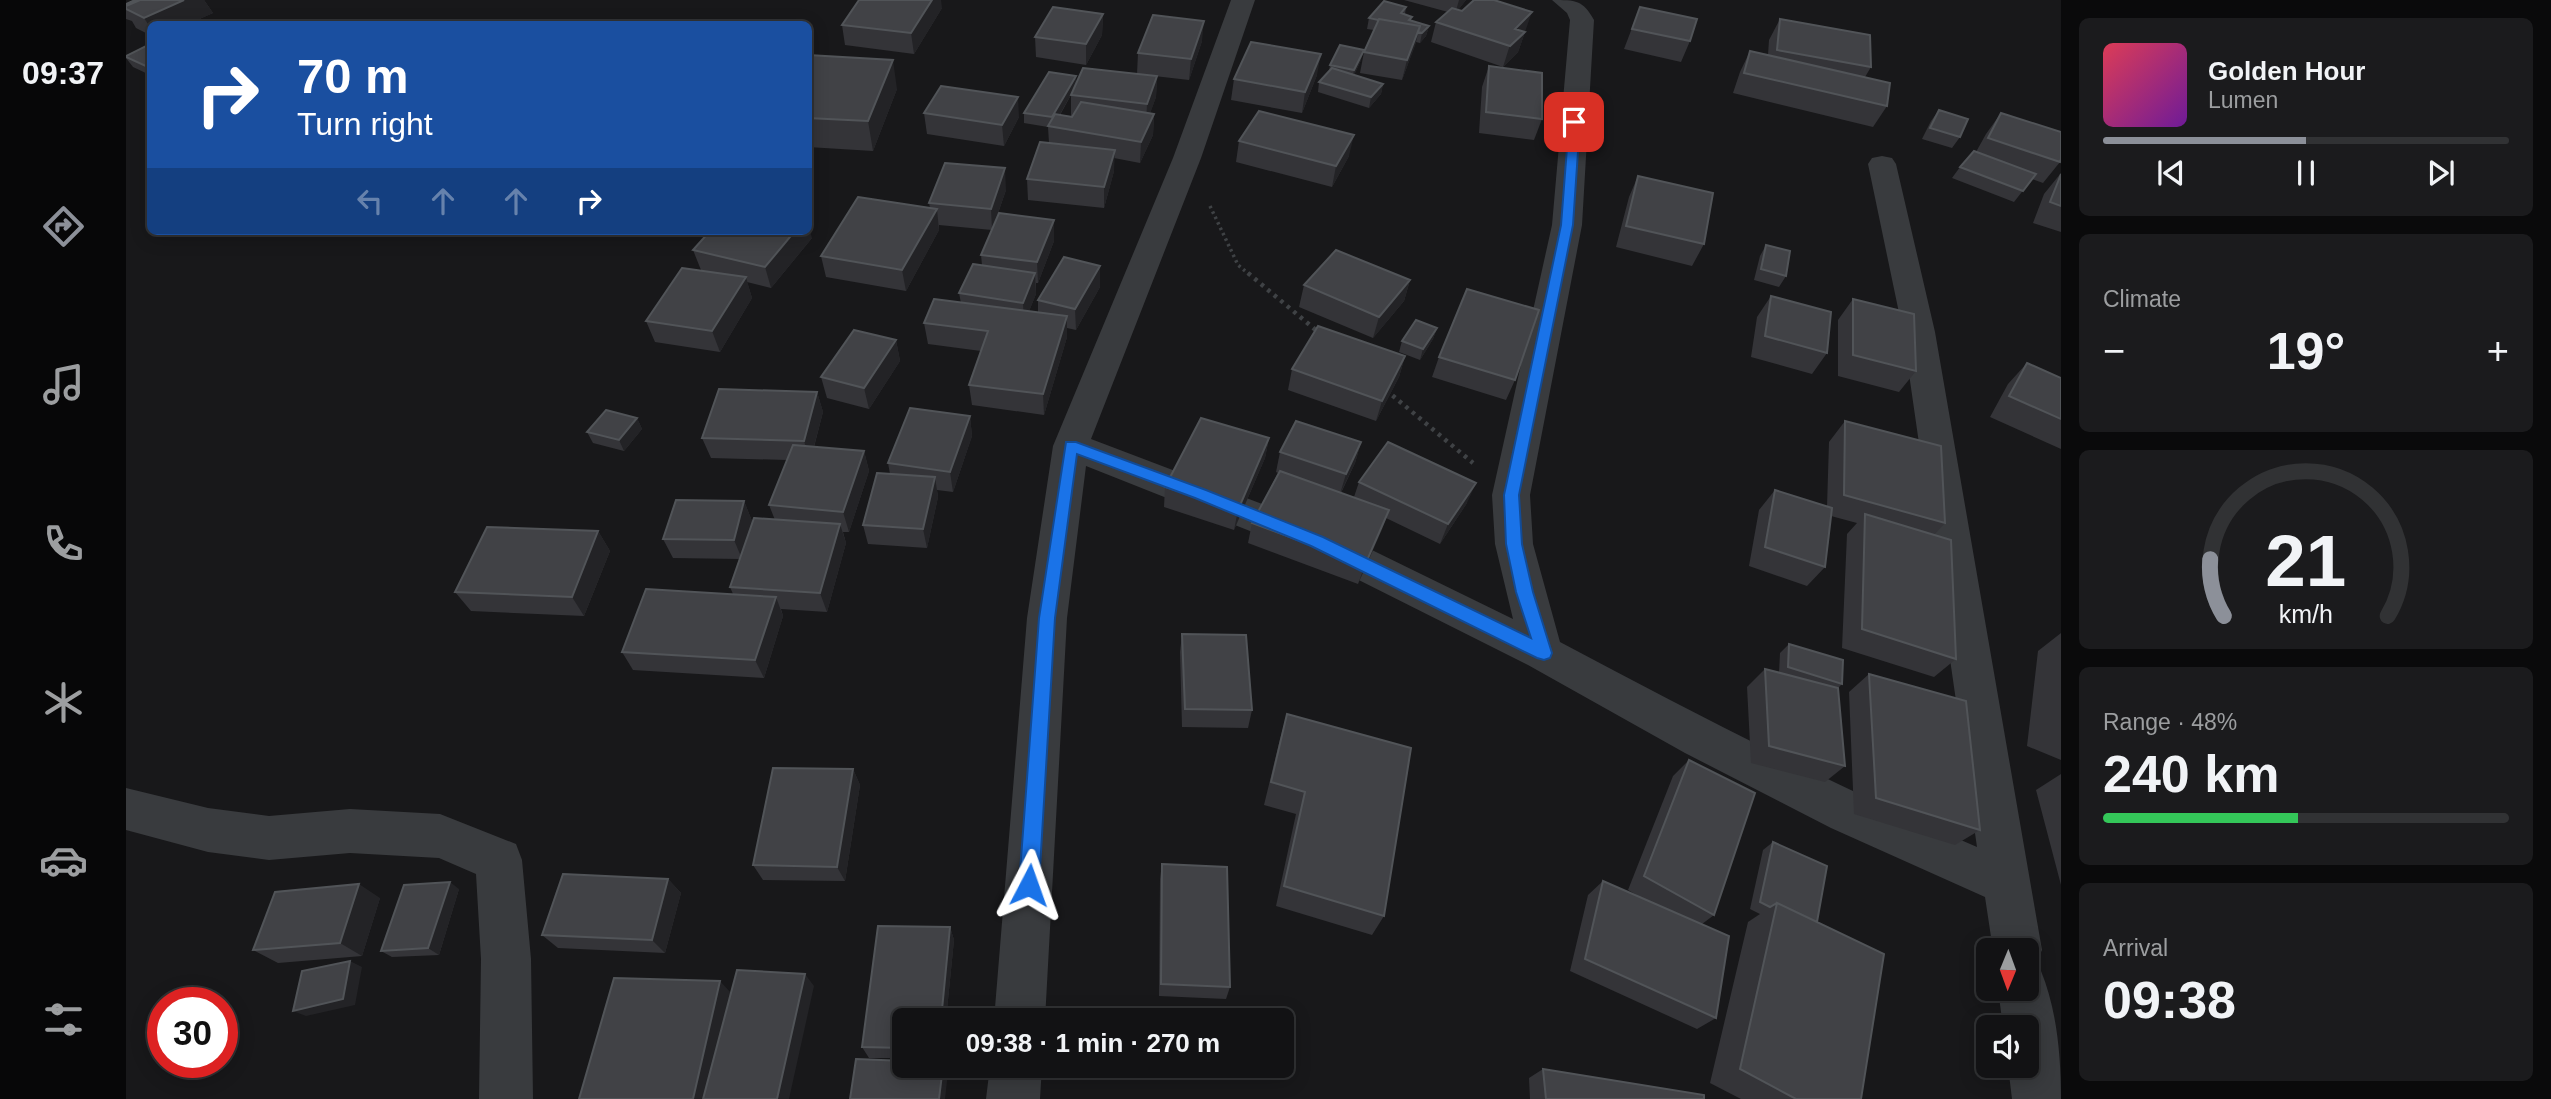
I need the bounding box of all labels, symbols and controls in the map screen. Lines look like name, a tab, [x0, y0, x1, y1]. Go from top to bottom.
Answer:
icon: right	[182, 49, 273, 140]
text: 70 m	[297, 49, 409, 103]
text: 09:37	[22, 55, 104, 91]
text: Golden Hour	[2208, 56, 2365, 86]
text: Lumen	[2208, 87, 2278, 113]
pin	[1544, 92, 1604, 152]
icon: arrive	[1555, 103, 1593, 141]
text: Turn right	[297, 106, 433, 142]
icon: previous	[2152, 154, 2190, 192]
icon: pause	[2287, 154, 2325, 192]
icon: next	[2422, 154, 2460, 192]
icon: left	[351, 182, 389, 220]
icon: ahead	[424, 182, 462, 220]
icon: ahead	[497, 182, 535, 220]
icon: right	[570, 182, 608, 220]
icon: directions	[39, 202, 88, 251]
text: Climate	[2103, 286, 2181, 312]
text: 19°	[2267, 322, 2345, 380]
text: −	[2103, 330, 2125, 372]
text: +	[2487, 330, 2509, 372]
icon: music	[39, 360, 88, 409]
icon: phone	[39, 519, 88, 568]
text: 21	[2266, 520, 2346, 601]
text: km/h	[2279, 599, 2333, 627]
icon: climate	[39, 678, 88, 727]
text: Range · 48%	[2103, 709, 2237, 735]
text: 240 km	[2103, 745, 2279, 803]
icon: car	[39, 836, 88, 885]
position arrow	[992, 848, 1066, 922]
text: Arrival	[2103, 935, 2168, 961]
north arrow	[1976, 938, 2039, 1001]
map controls	[1976, 938, 2039, 1078]
text: 09:38	[2103, 971, 2236, 1029]
speed limit sign: 30	[147, 987, 238, 1078]
icon: filters	[39, 995, 88, 1044]
button: sound	[1976, 1015, 2039, 1078]
text: 09:38 · 1 min · 270 m	[966, 1028, 1220, 1058]

